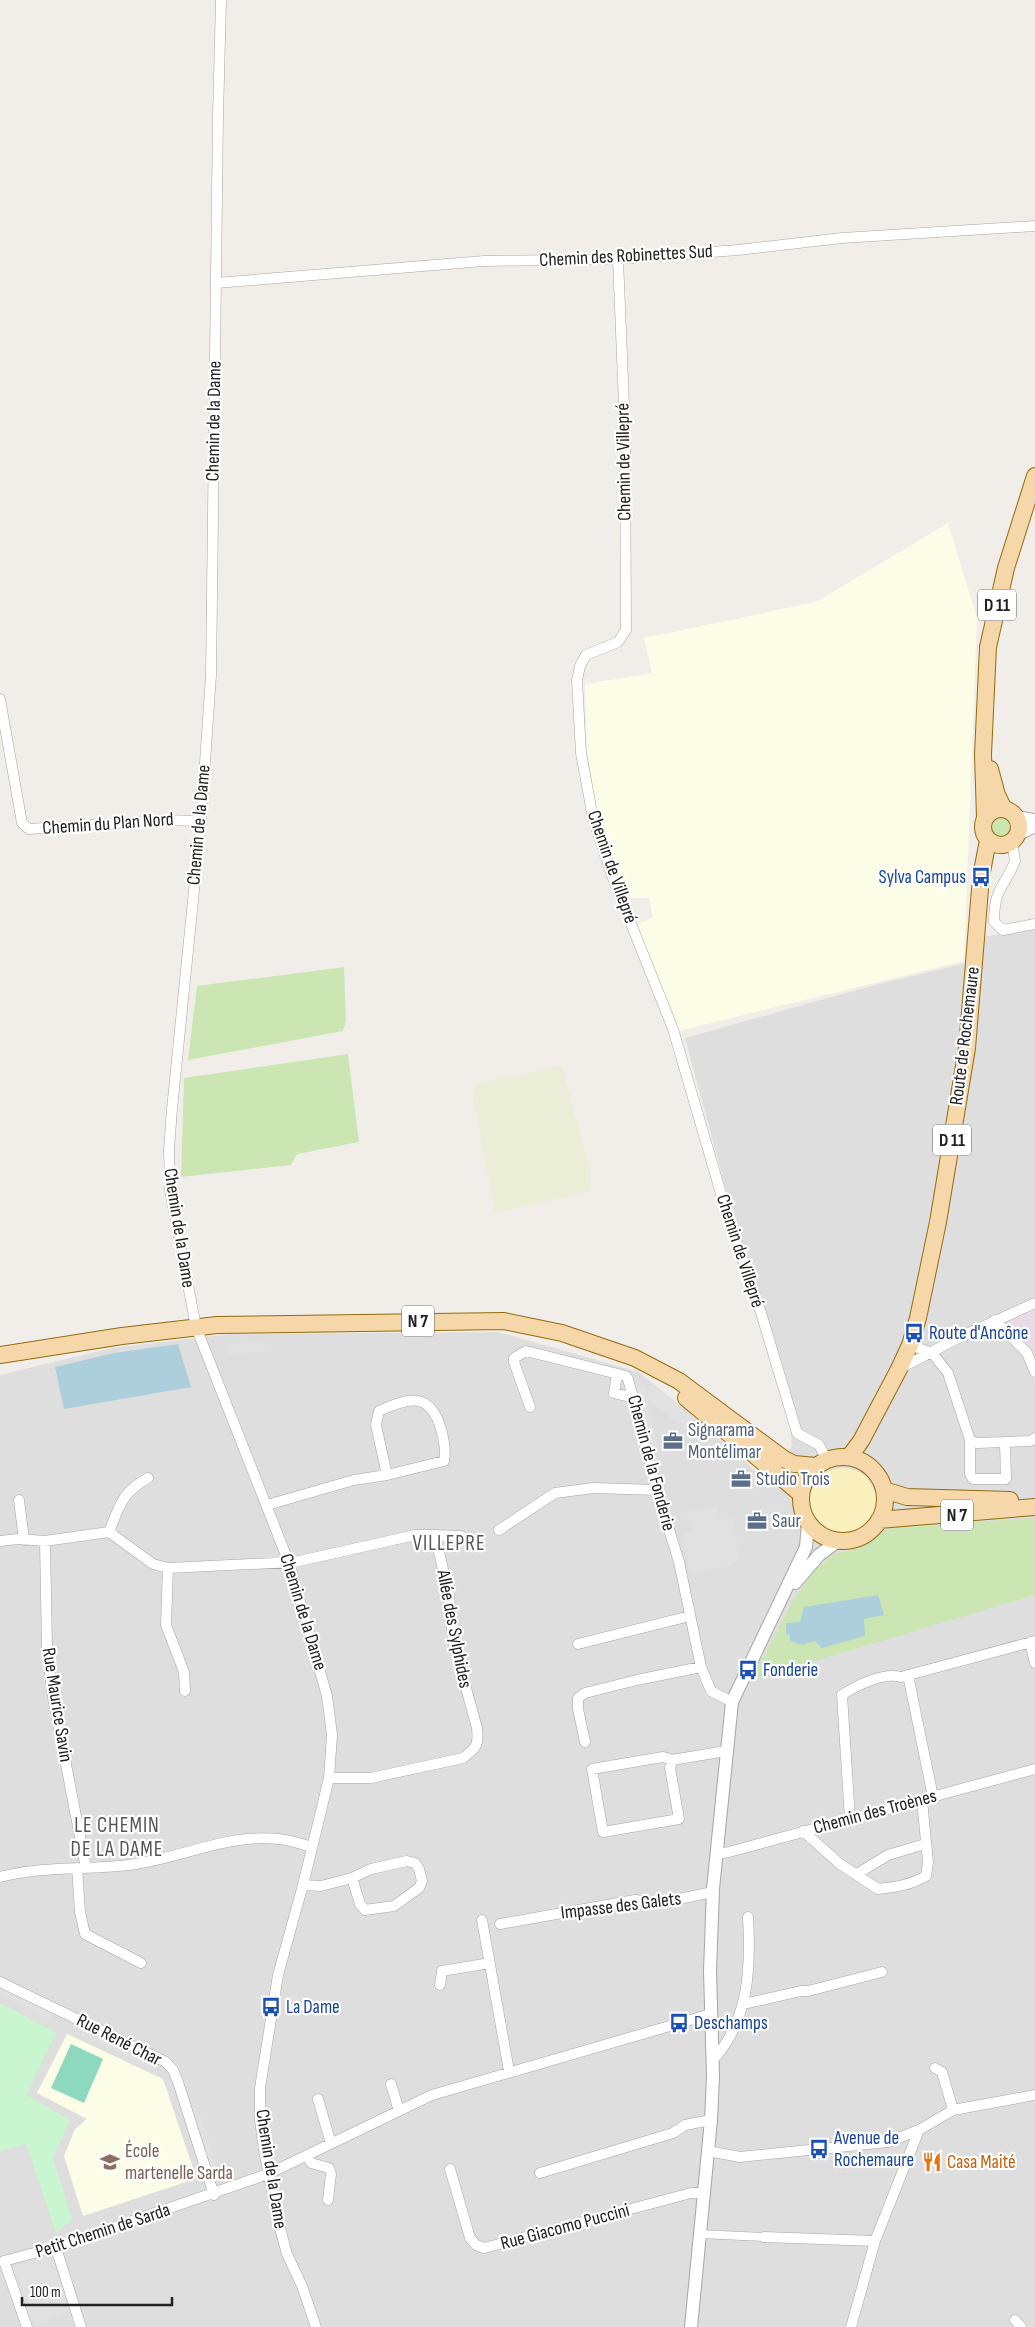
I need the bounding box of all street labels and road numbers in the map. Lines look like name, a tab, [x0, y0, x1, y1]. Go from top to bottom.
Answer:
street label: Chemin des Robinettes Sud	[539, 240, 713, 272]
street label: Chemin de la Dame	[201, 360, 227, 482]
street label: Chemin de Villepré	[611, 403, 637, 521]
road number: D 11	[978, 590, 1016, 620]
street label: Chemin de la Dame	[182, 764, 216, 886]
street label: Chemin du Plan Nord	[42, 808, 174, 840]
street label: Chemin de Villepré	[582, 808, 642, 926]
street label: Route de Rochemaure	[945, 965, 985, 1107]
road number: D 11	[933, 1124, 971, 1156]
street label: Chemin de la Dame	[158, 1167, 200, 1289]
street label: Chemin de Villepré	[711, 1191, 769, 1311]
road number: N 7	[402, 1305, 434, 1336]
street label: Chemin de la Fonderie	[622, 1393, 680, 1533]
road number: N 7	[941, 1500, 973, 1530]
street label: Chemin de la Dame	[274, 1551, 332, 1673]
street label: Allée des Sylphides	[431, 1567, 477, 1690]
street label: Rue Maurice Savin	[37, 1646, 77, 1764]
street label: Chemin des Troènes	[811, 1784, 939, 1840]
street label: Impasse des Galets	[560, 1887, 683, 1925]
street label: Rue René Char	[73, 2009, 166, 2071]
street label: Chemin de la Dame	[250, 2108, 292, 2230]
street label: Petit Chemin de Sarda	[33, 2198, 173, 2264]
street label: Rue Giacomo Puccini	[498, 2199, 632, 2255]

